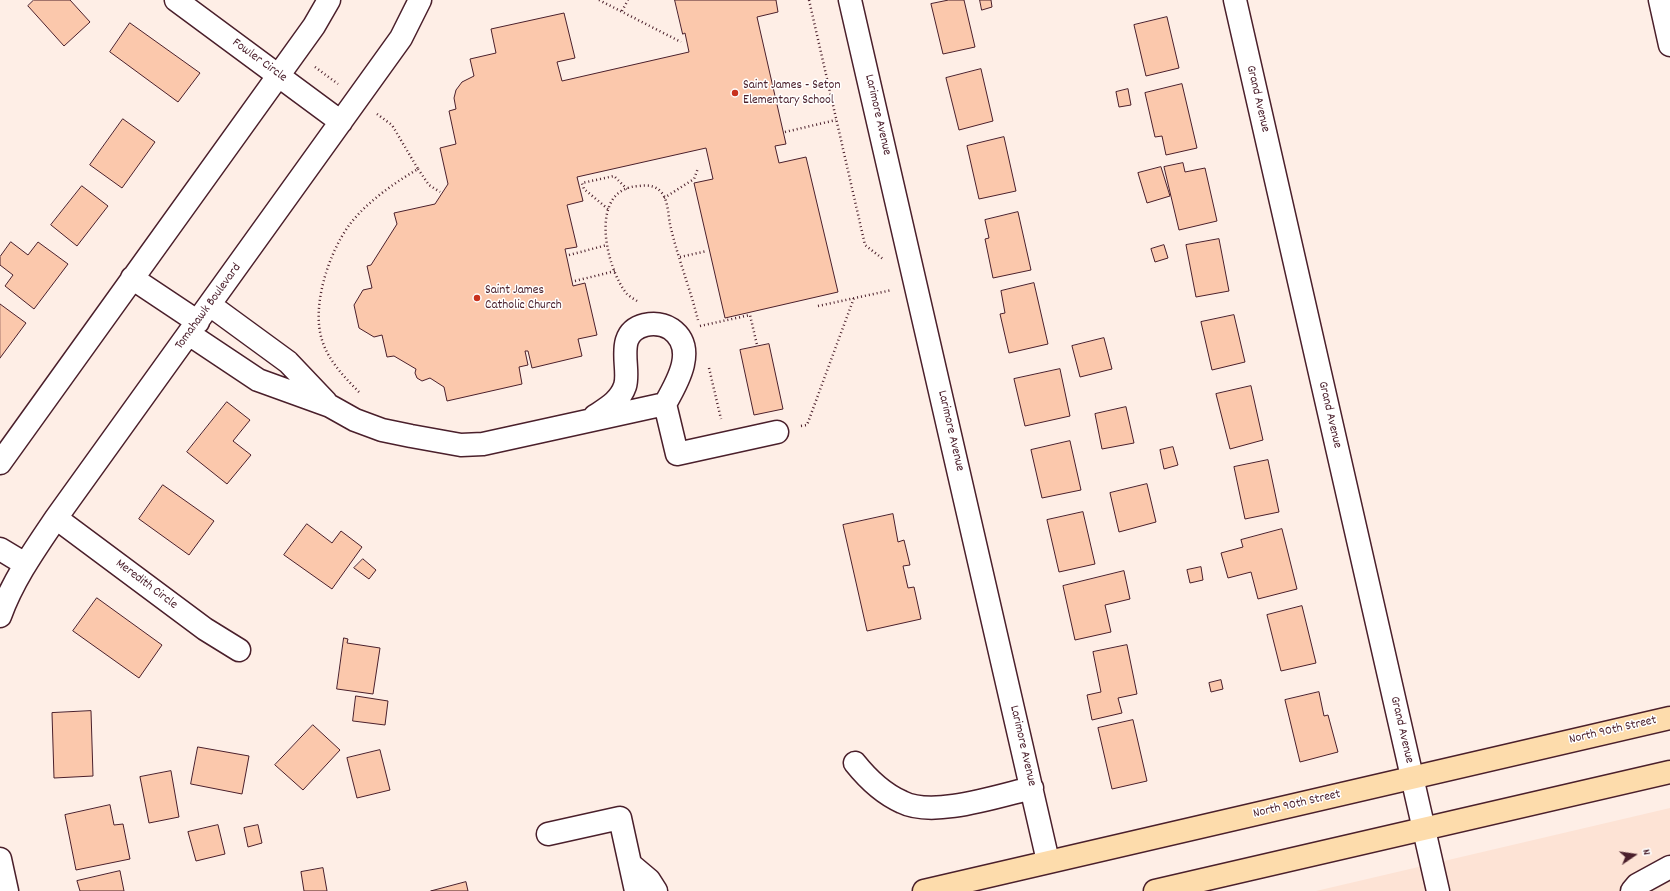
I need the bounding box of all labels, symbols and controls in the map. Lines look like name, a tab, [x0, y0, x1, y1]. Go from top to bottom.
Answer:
street label: Fowler Circle	[228, 36, 290, 86]
street label: Grand Avenue	[1242, 64, 1272, 134]
street label: Larimore Avenue	[860, 73, 894, 157]
place label: Saint James - Seton Elementary School	[743, 78, 840, 109]
marker: Saint James - Seton Elementary School	[730, 88, 740, 98]
street label: Tomahawk Boulevard	[173, 261, 245, 353]
place label: Saint James Catholic Church	[485, 283, 562, 314]
marker: Saint James Catholic Church	[472, 293, 482, 303]
street label: Grand Avenue	[1314, 380, 1344, 450]
street label: Larimore Avenue	[933, 389, 967, 473]
street label: Meredith Circle	[112, 557, 180, 613]
street label: Grand Avenue	[1386, 695, 1416, 765]
street label: Larimore Avenue	[1005, 704, 1039, 788]
street label: North 90th Street	[1568, 713, 1658, 749]
street label: North 90th Street	[1252, 787, 1342, 823]
north arrow	[1614, 835, 1654, 875]
text: N	[1637, 848, 1654, 857]

